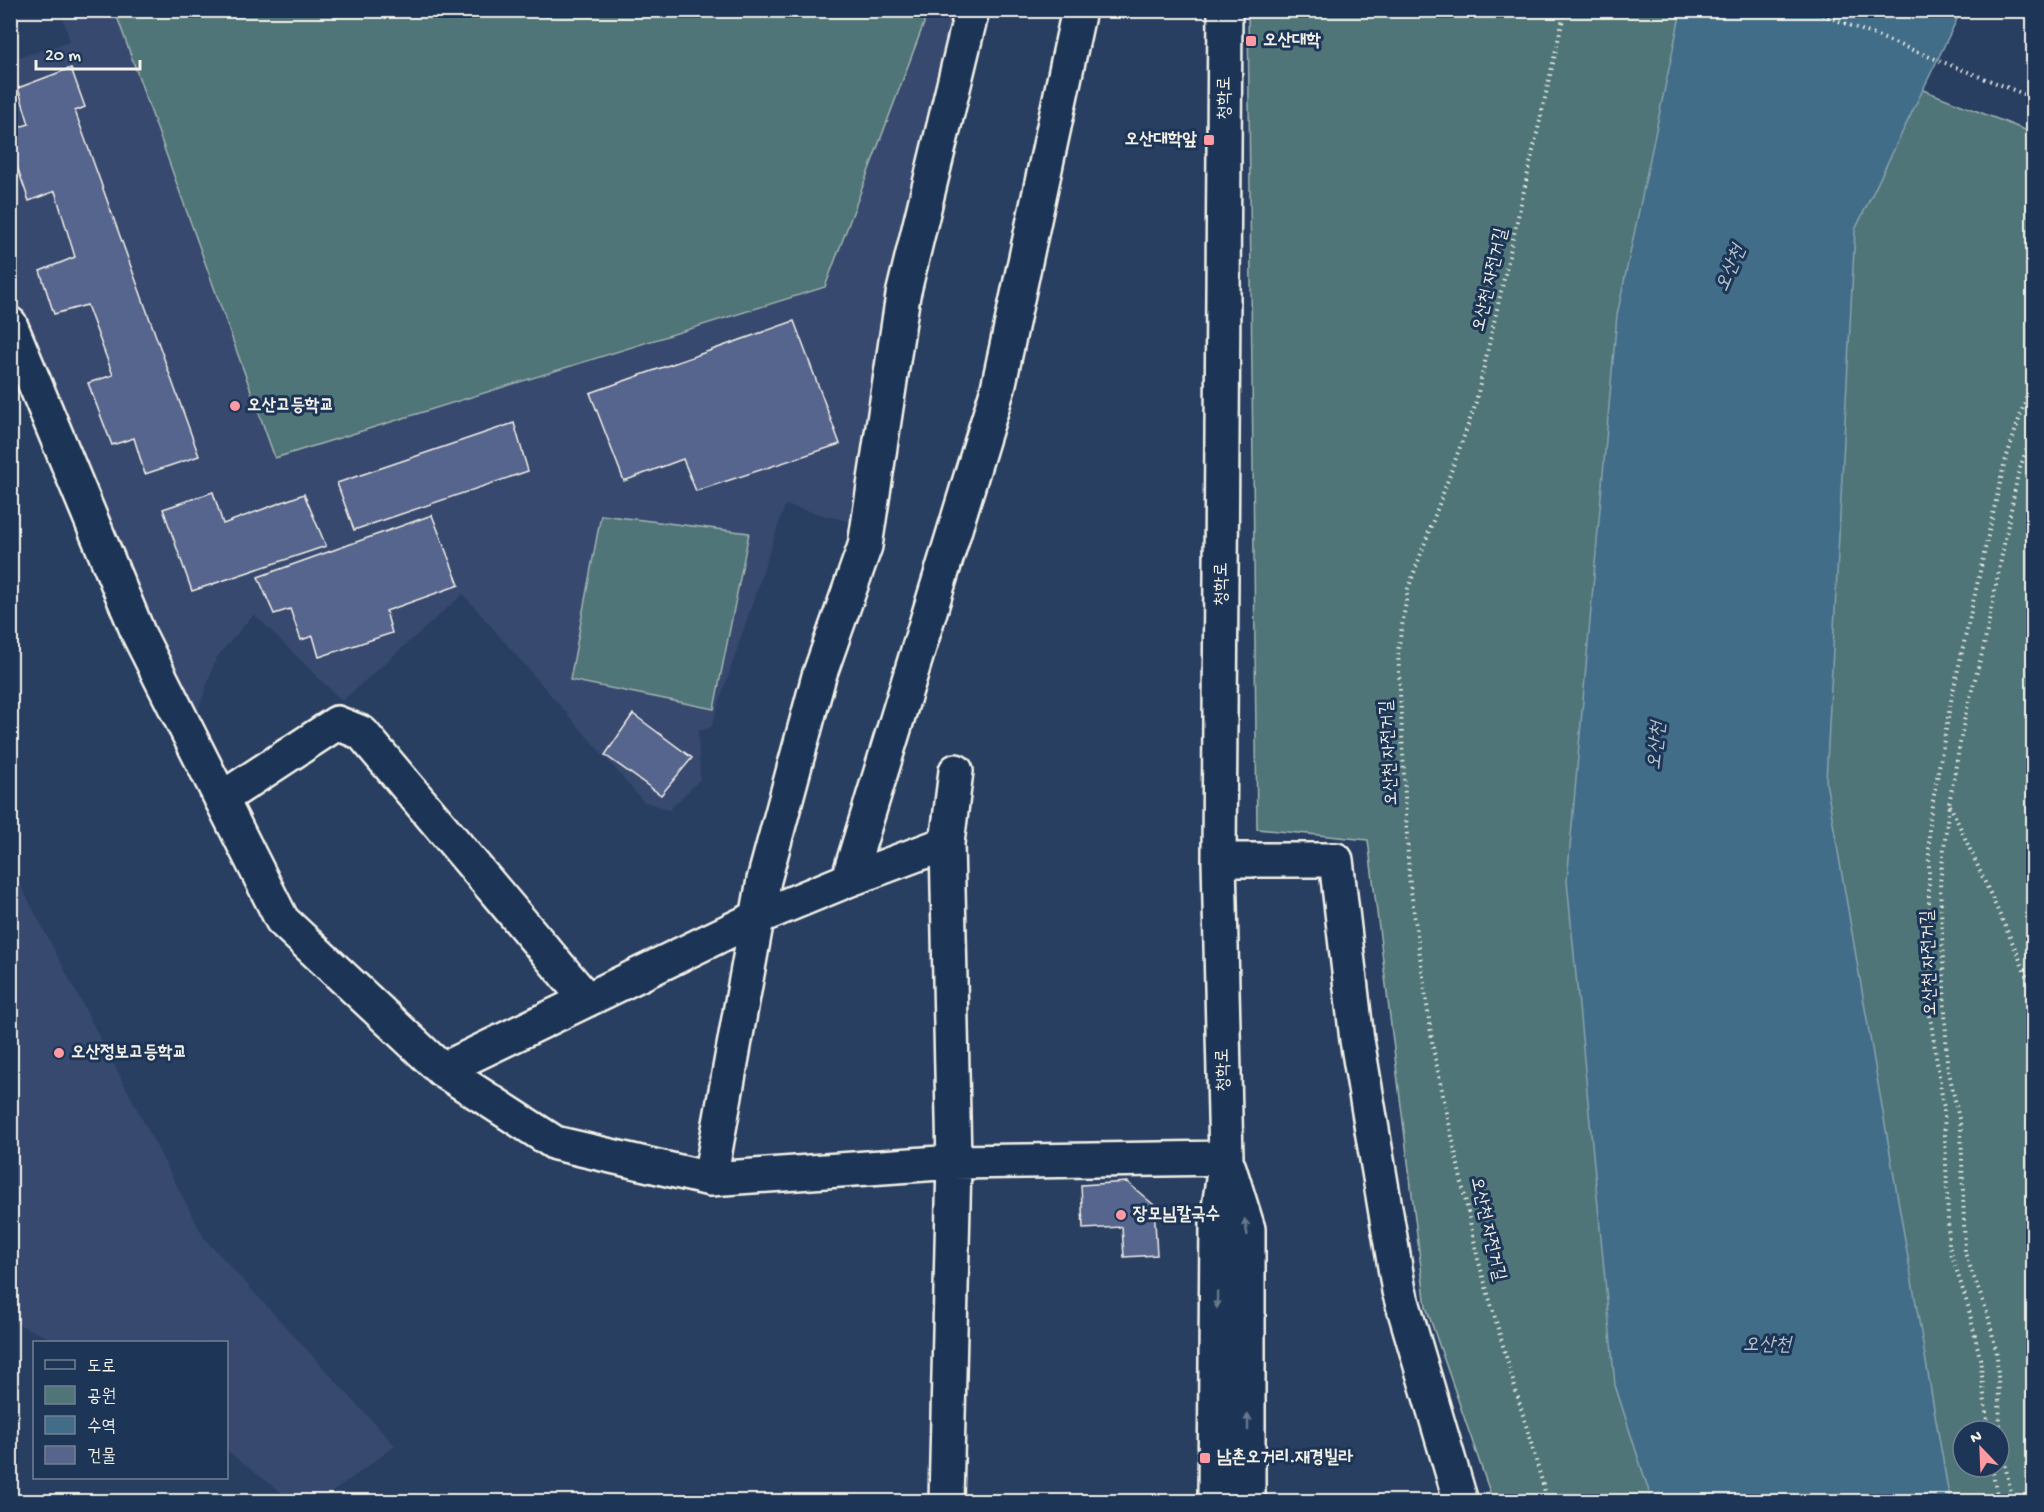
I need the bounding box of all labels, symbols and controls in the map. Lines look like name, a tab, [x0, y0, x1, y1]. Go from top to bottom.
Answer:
place label: 오산대학	[1263, 31, 1321, 52]
scale bar	[36, 33, 140, 71]
marker: 오산대학	[1244, 34, 1258, 48]
text: 20 m	[45, 46, 81, 67]
street label: 청학로	[1215, 76, 1236, 120]
place label: 오산대학앞	[1125, 130, 1198, 151]
marker: 오산대학앞	[1202, 133, 1216, 147]
street label: 오산천 자전거길	[1469, 226, 1513, 334]
water label: 오산천	[1712, 241, 1753, 296]
place label: 오산고등학교	[247, 396, 334, 417]
marker: 오산고등학교	[228, 399, 242, 413]
street label: 청학로	[1212, 562, 1233, 606]
street label: 오산천 자전거길	[1377, 699, 1403, 806]
water label: 오산천	[1644, 719, 1672, 771]
street label: 오산천 자전거길	[1918, 909, 1942, 1016]
place label: 오산정보고등학교	[71, 1043, 187, 1064]
marker: 오산정보고등학교	[52, 1046, 66, 1060]
street label: 청학로	[1213, 1048, 1235, 1092]
street label: 오산천 자전거길	[1465, 1175, 1509, 1283]
place label: 장모님칼국수	[1132, 1205, 1220, 1226]
marker: 장모님칼국수	[1114, 1208, 1128, 1222]
one-way arrow	[1241, 1218, 1250, 1237]
one-way arrow	[1212, 1291, 1221, 1310]
water label: 오산천	[1743, 1335, 1793, 1358]
legend	[33, 1341, 228, 1479]
text: 도로	[87, 1357, 116, 1378]
text: 공원	[87, 1387, 116, 1408]
one-way arrow	[1243, 1413, 1253, 1432]
text: 수역	[87, 1417, 116, 1438]
north arrow	[1951, 1419, 2011, 1479]
text: N	[1968, 1427, 1986, 1449]
text: 건물	[87, 1447, 116, 1468]
place label: 남촌오거리.재경빌라	[1217, 1448, 1354, 1469]
marker: 남촌오거리.재경빌라	[1198, 1451, 1212, 1465]

